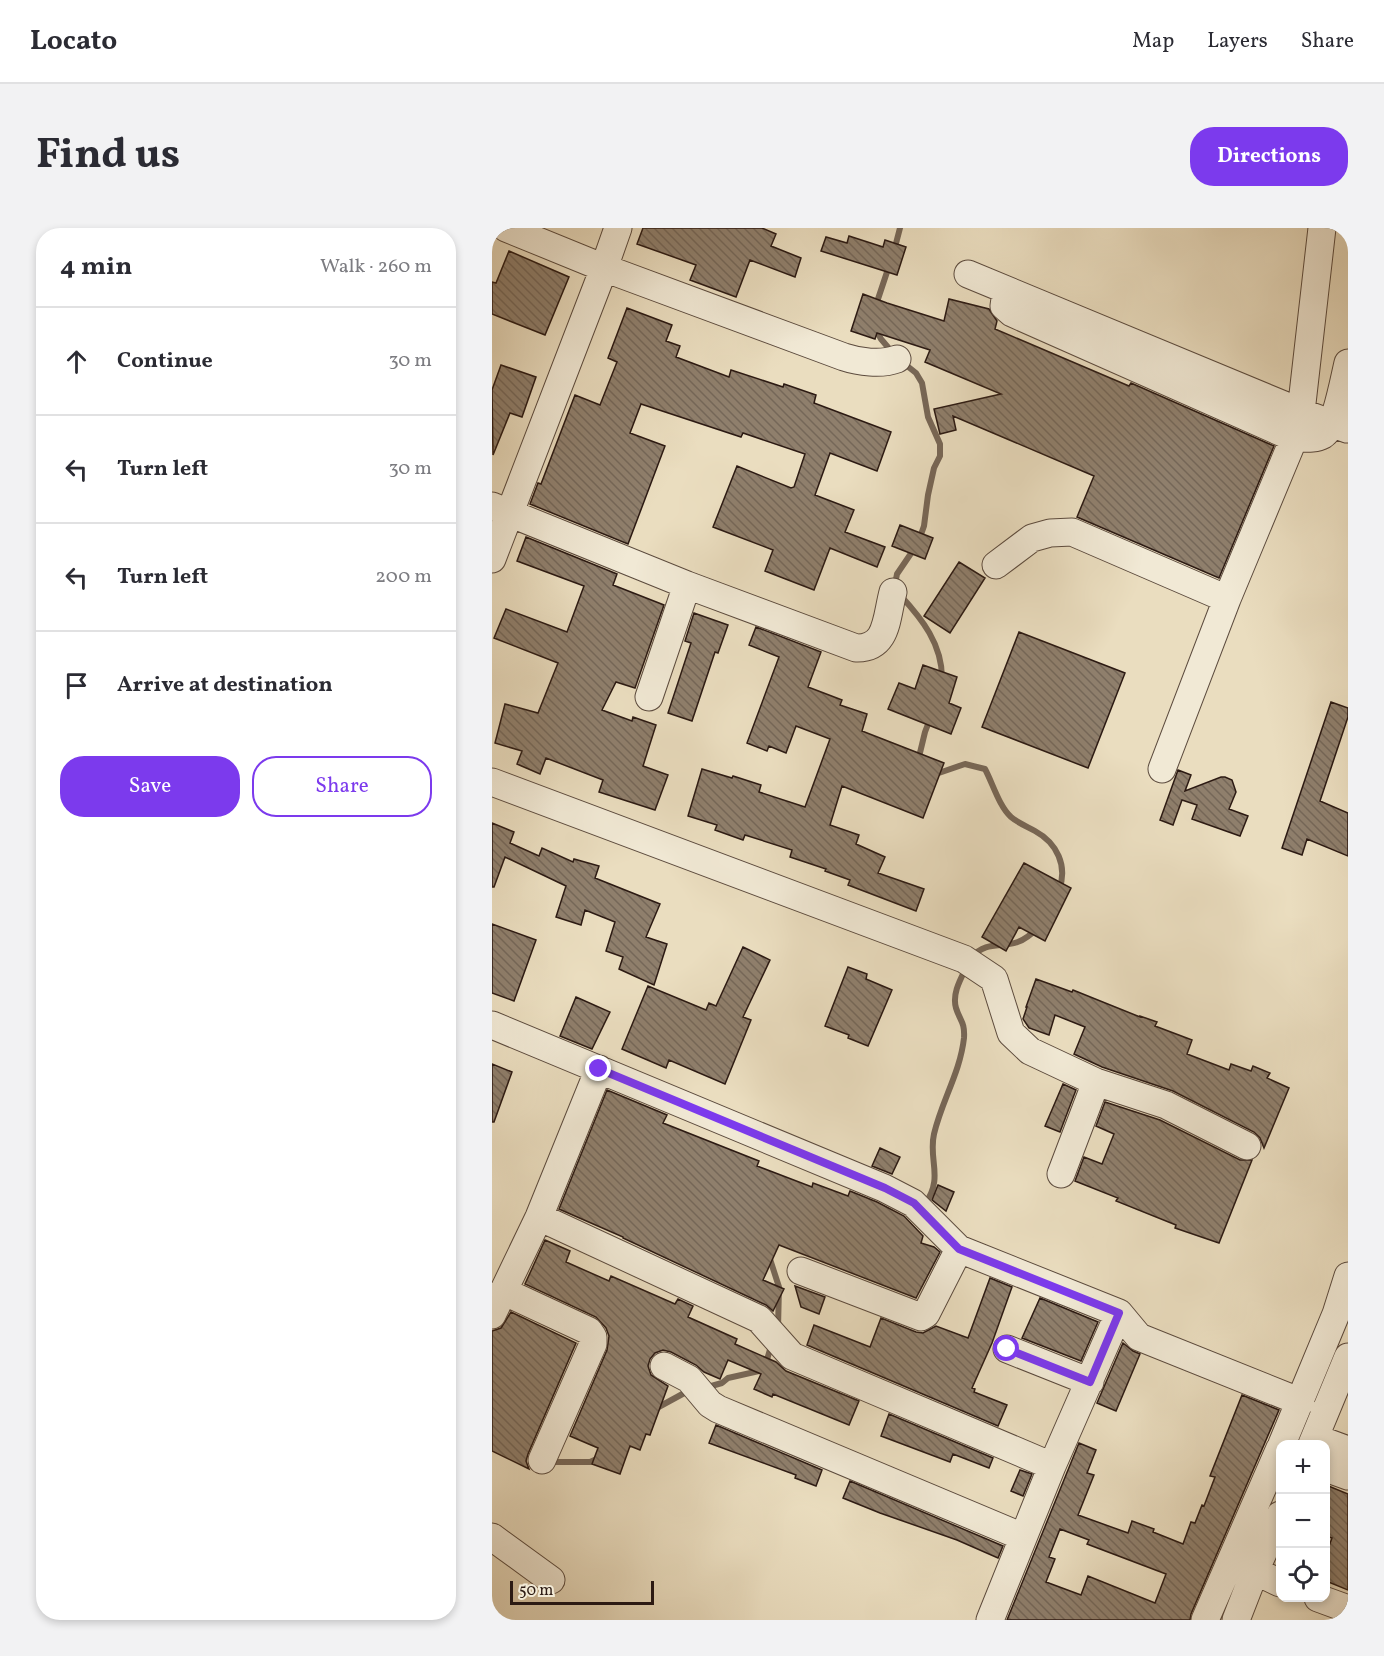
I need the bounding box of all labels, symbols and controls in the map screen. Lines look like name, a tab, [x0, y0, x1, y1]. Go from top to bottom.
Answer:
text: Locato	[30, 22, 117, 61]
text: Map	[1132, 27, 1174, 56]
text: Layers	[1207, 27, 1268, 56]
text: Share	[1301, 27, 1354, 56]
text: Find us	[36, 127, 180, 186]
button: Directions	[1190, 127, 1348, 186]
text: 4 min	[60, 249, 132, 285]
text: Walk · 260 m	[320, 253, 432, 281]
icon: ahead	[60, 345, 93, 378]
text: Continue	[117, 346, 213, 377]
text: 30 m	[388, 347, 432, 375]
icon: left	[60, 453, 93, 486]
text: Turn left	[117, 454, 208, 485]
text: 30 m	[388, 455, 432, 483]
icon: left	[60, 561, 93, 594]
text: Turn left	[117, 562, 208, 593]
text: 200 m	[375, 563, 432, 591]
icon: arrive	[60, 669, 93, 702]
text: Arrive at destination	[117, 670, 333, 701]
button: Save	[60, 756, 240, 817]
button: Share	[252, 756, 432, 817]
route end	[585, 1055, 611, 1081]
route start	[993, 1335, 1019, 1361]
map controls	[1276, 1440, 1330, 1602]
button: +	[1276, 1440, 1330, 1494]
button: −	[1276, 1494, 1330, 1548]
button: locate	[1276, 1548, 1330, 1602]
scale bar	[510, 1578, 654, 1606]
text: 50 m	[519, 1580, 553, 1602]

